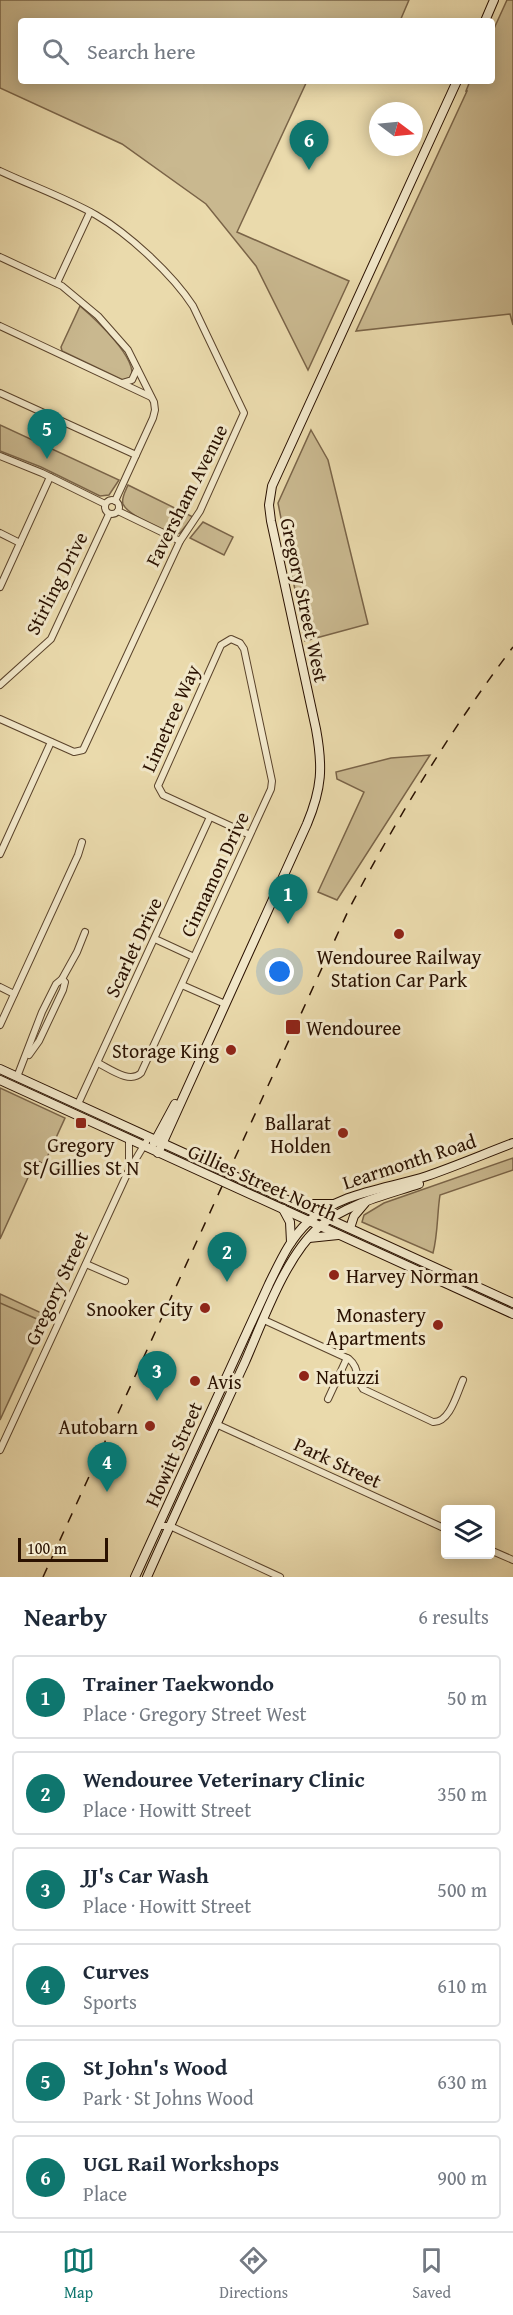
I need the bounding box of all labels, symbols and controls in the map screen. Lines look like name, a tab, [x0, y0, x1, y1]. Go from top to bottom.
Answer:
search box	[18, 18, 495, 84]
icon: search	[39, 35, 72, 68]
text: Search here	[87, 35, 196, 67]
north arrow	[369, 102, 423, 156]
pin: 6	[290, 120, 328, 170]
pin: 5	[28, 410, 66, 459]
street label: Faversham Avenue	[138, 419, 234, 571]
street label: Gregory Street West	[273, 515, 337, 685]
street label: Stirling Drive	[18, 526, 94, 640]
street label: Limetree Way	[133, 660, 207, 776]
street label: Cinnamon Drive	[172, 806, 256, 942]
pin: 1	[268, 874, 308, 924]
street label: Scarlet Drive	[97, 892, 169, 1002]
marker: Wendouree Railway Station Car Park	[392, 927, 406, 941]
place label: Wendouree Railway Station Car Park	[316, 942, 482, 994]
your location	[265, 957, 294, 986]
place label: Wendouree	[306, 1013, 401, 1042]
marker: Wendouree	[284, 1018, 302, 1036]
place label: Storage King	[112, 1036, 219, 1065]
marker: Storage King	[224, 1043, 238, 1057]
place label: Ballarat Holden	[265, 1108, 331, 1160]
marker: Gregory St/Gillies St N	[74, 1116, 88, 1130]
marker: Ballarat Holden	[336, 1126, 350, 1140]
street label: Learmonth Road	[338, 1126, 480, 1196]
place label: Gregory St/Gillies St N	[23, 1130, 139, 1182]
street label: Gillies Street North	[184, 1136, 342, 1228]
street label: Gregory Street	[17, 1226, 95, 1350]
pin: 2	[208, 1232, 246, 1282]
place label: Harvey Norman	[346, 1261, 479, 1290]
marker: Harvey Norman	[327, 1268, 341, 1282]
place label: Snooker City	[86, 1294, 193, 1323]
place label: Monastery Apartments	[326, 1300, 426, 1352]
marker: Snooker City	[198, 1301, 212, 1315]
marker: Monastery Apartments	[431, 1318, 445, 1332]
pin: 3	[138, 1352, 176, 1401]
place label: Natuzzi	[316, 1362, 380, 1391]
place label: Avis	[207, 1367, 242, 1396]
marker: Natuzzi	[297, 1369, 311, 1383]
marker: Avis	[188, 1374, 202, 1388]
street label: Howitt Street	[137, 1397, 209, 1511]
place label: Autobarn	[59, 1412, 138, 1441]
marker: Autobarn	[143, 1419, 157, 1433]
street label: Park Street	[289, 1429, 387, 1495]
pin: 4	[88, 1442, 126, 1492]
map controls	[441, 1505, 495, 1559]
button: layers	[441, 1505, 495, 1559]
scale bar	[18, 1535, 108, 1562]
text: 100 m	[27, 1536, 67, 1560]
text: Nearby	[24, 1597, 107, 1636]
text: 6 results	[418, 1602, 489, 1631]
text: Trainer Taekwondo	[83, 1667, 274, 1699]
text: 1	[40, 1683, 51, 1712]
text: 50 m	[447, 1683, 487, 1712]
text: Place · Gregory Street West	[83, 1699, 307, 1728]
text: Wendouree Veterinary Clinic	[83, 1763, 365, 1795]
text: 2	[40, 1779, 51, 1808]
text: 350 m	[437, 1779, 487, 1808]
text: Place · Howitt Street	[83, 1795, 251, 1824]
text: JJ's Car Wash	[83, 1859, 209, 1891]
text: 3	[40, 1875, 51, 1904]
text: 500 m	[437, 1875, 487, 1904]
text: Place · Howitt Street	[83, 1891, 251, 1920]
text: Curves	[83, 1955, 149, 1987]
text: 4	[40, 1971, 51, 2000]
text: 610 m	[437, 1971, 487, 2000]
text: Sports	[83, 1987, 137, 2016]
text: St John's Wood	[83, 2051, 227, 2083]
text: 5	[40, 2067, 51, 2096]
text: 630 m	[437, 2067, 487, 2096]
text: Park · St Johns Wood	[83, 2083, 254, 2112]
text: UGL Rail Workshops	[83, 2147, 279, 2179]
text: 6	[40, 2163, 51, 2192]
text: 900 m	[437, 2163, 487, 2192]
text: Place	[83, 2179, 127, 2208]
tab: Map	[62, 2244, 95, 2304]
tab: Directions	[219, 2244, 288, 2304]
tab: Saved	[412, 2244, 451, 2304]

